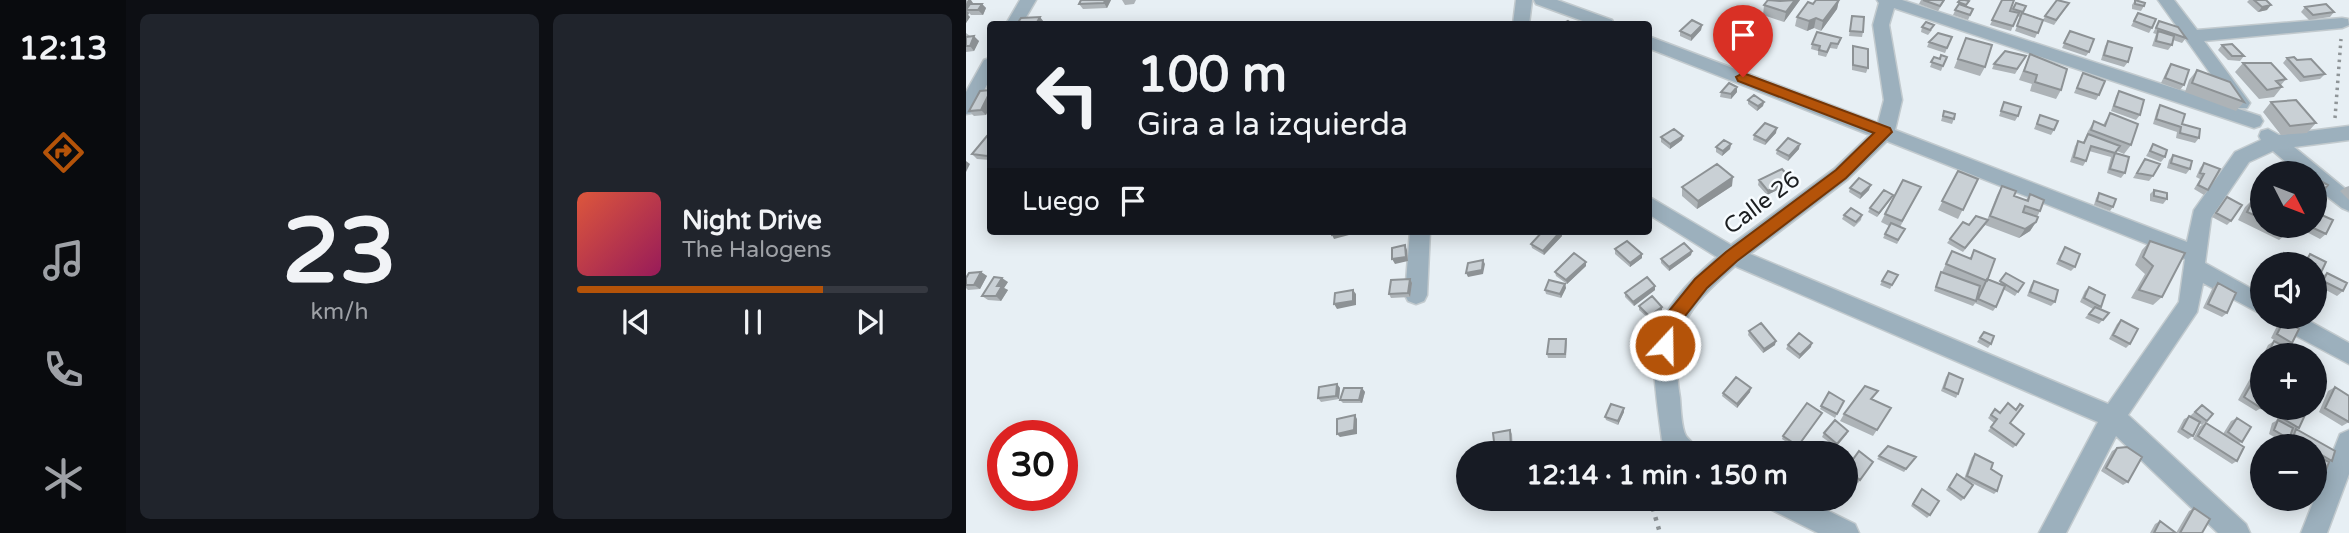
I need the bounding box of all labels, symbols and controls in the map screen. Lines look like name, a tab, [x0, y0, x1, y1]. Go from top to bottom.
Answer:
pin	[1713, 5, 1773, 77]
icon: arrive	[1724, 16, 1762, 54]
text: 12:13	[19, 30, 107, 68]
text: 100 m	[1137, 46, 1287, 105]
icon: left	[1022, 49, 1113, 140]
text: Gira a la izquierda	[1137, 106, 1408, 144]
icon: directions	[39, 128, 88, 177]
north arrow	[2250, 161, 2328, 238]
map controls	[2250, 161, 2327, 511]
street label: Calle 26	[1718, 165, 1806, 241]
icon: arrive	[1114, 182, 1152, 220]
text: Luego	[1022, 186, 1100, 217]
text: 23	[282, 197, 397, 307]
text: Night Drive	[682, 205, 822, 236]
icon: music	[39, 236, 88, 285]
text: The Halogens	[682, 236, 831, 264]
button: sound	[2250, 252, 2327, 329]
text: km/h	[311, 298, 368, 326]
icon: previous	[617, 303, 655, 341]
icon: pause	[734, 303, 772, 341]
icon: next	[851, 303, 889, 341]
position arrow	[1628, 308, 1702, 382]
button: +	[2250, 343, 2327, 420]
icon: phone	[39, 345, 88, 394]
speed limit sign: 30	[987, 420, 1078, 511]
button: −	[2250, 434, 2327, 511]
icon: climate	[39, 454, 88, 503]
text: 12:14 · 1 min · 150 m	[1526, 460, 1788, 491]

